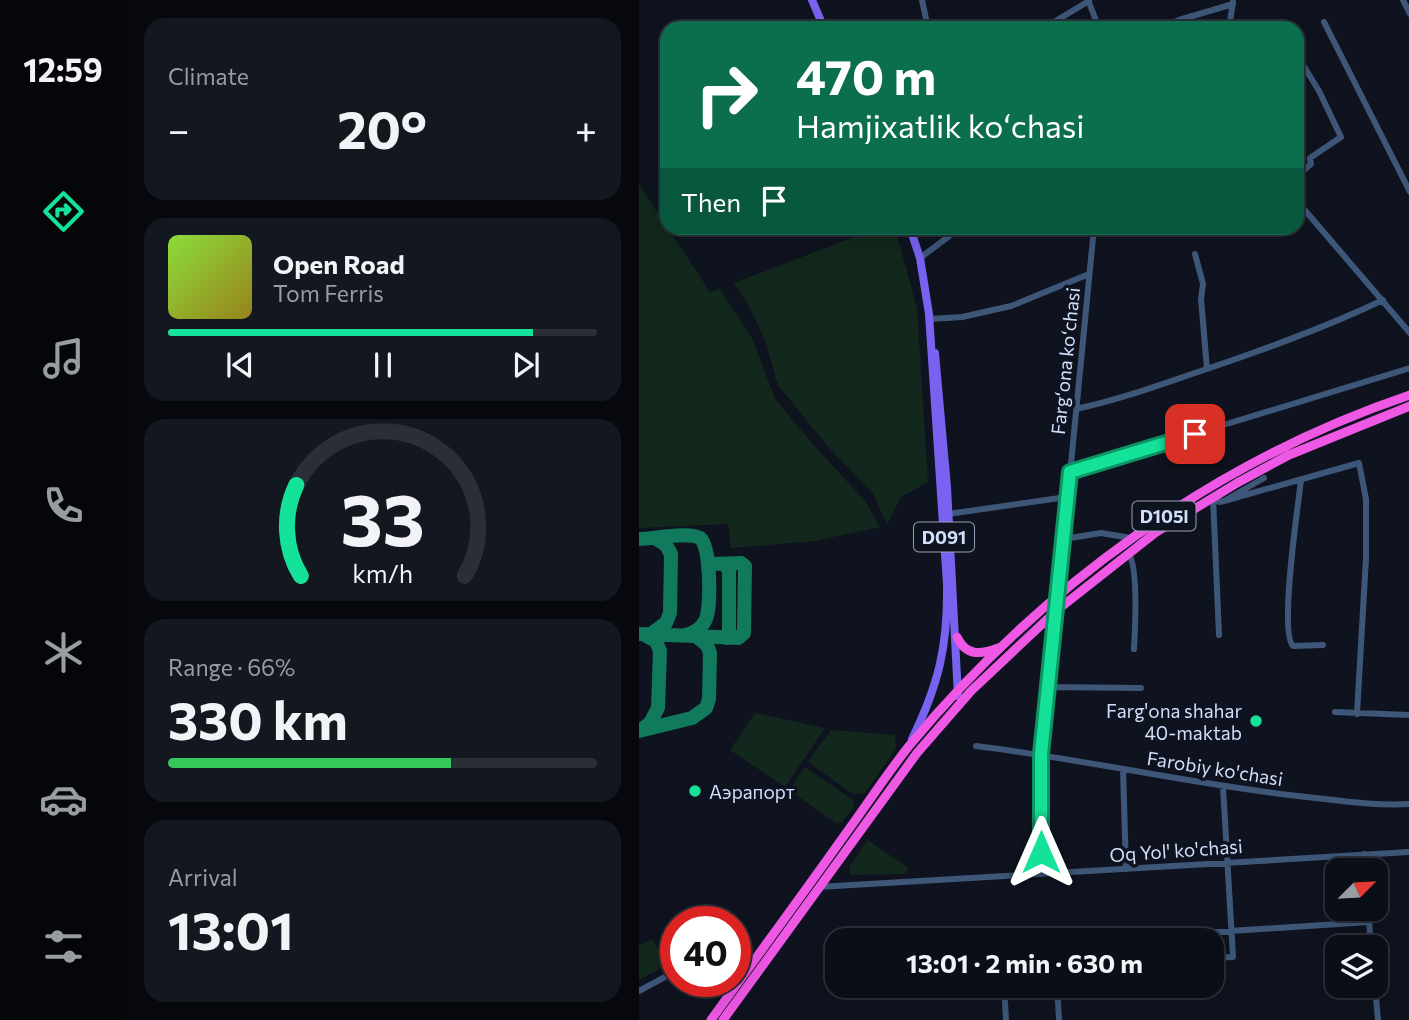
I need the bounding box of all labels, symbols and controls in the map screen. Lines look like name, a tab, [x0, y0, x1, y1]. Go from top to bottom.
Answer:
text: 470 m	[796, 45, 936, 105]
text: 12:59	[23, 49, 103, 89]
icon: right	[681, 49, 772, 140]
text: Climate	[168, 62, 249, 90]
text: 20°	[337, 96, 427, 160]
text: −	[168, 105, 190, 152]
text: +	[575, 105, 597, 152]
text: Hamjixatlik koʻchasi	[796, 105, 1085, 145]
icon: arrive	[755, 182, 793, 220]
text: Then	[681, 186, 741, 217]
icon: directions	[39, 187, 88, 236]
text: Open Road	[273, 248, 405, 279]
text: Tom Ferris	[273, 279, 384, 307]
street label: Fargʻona koʻchasi	[1046, 286, 1084, 436]
icon: music	[39, 334, 88, 383]
icon: previous	[221, 346, 259, 384]
icon: pause	[364, 346, 402, 384]
icon: next	[507, 346, 545, 384]
pin	[1165, 404, 1225, 464]
icon: arrive	[1176, 415, 1214, 453]
text: 33	[340, 472, 425, 561]
icon: phone	[39, 481, 88, 530]
road number: D105l	[1133, 502, 1195, 530]
road number: D091	[914, 522, 974, 552]
text: km/h	[352, 558, 413, 588]
icon: climate	[39, 628, 88, 677]
text: Range · 66%	[168, 653, 295, 681]
text: 330 km	[168, 687, 348, 751]
place label: Farg'ona shahar 40-maktab	[1106, 699, 1242, 744]
marker: Farg'ona shahar 40-maktab	[1248, 713, 1264, 729]
street label: Farobiy ko'chasi	[1145, 746, 1285, 790]
icon: car	[39, 775, 88, 824]
place label: Аэрапорт	[709, 780, 795, 803]
marker: Аэрапорт	[687, 783, 703, 799]
position arrow	[1004, 815, 1078, 889]
street label: Oq Yol' ko'chasi	[1109, 834, 1243, 866]
north arrow	[1325, 858, 1388, 920]
map controls	[1325, 858, 1388, 998]
text: Arrival	[168, 863, 238, 891]
text: 13:01	[168, 897, 294, 961]
speed limit sign: 40	[660, 906, 751, 997]
icon: filters	[39, 922, 88, 971]
button: layers	[1325, 935, 1388, 998]
text: 13:01 · 2 min · 630 m	[906, 947, 1143, 978]

